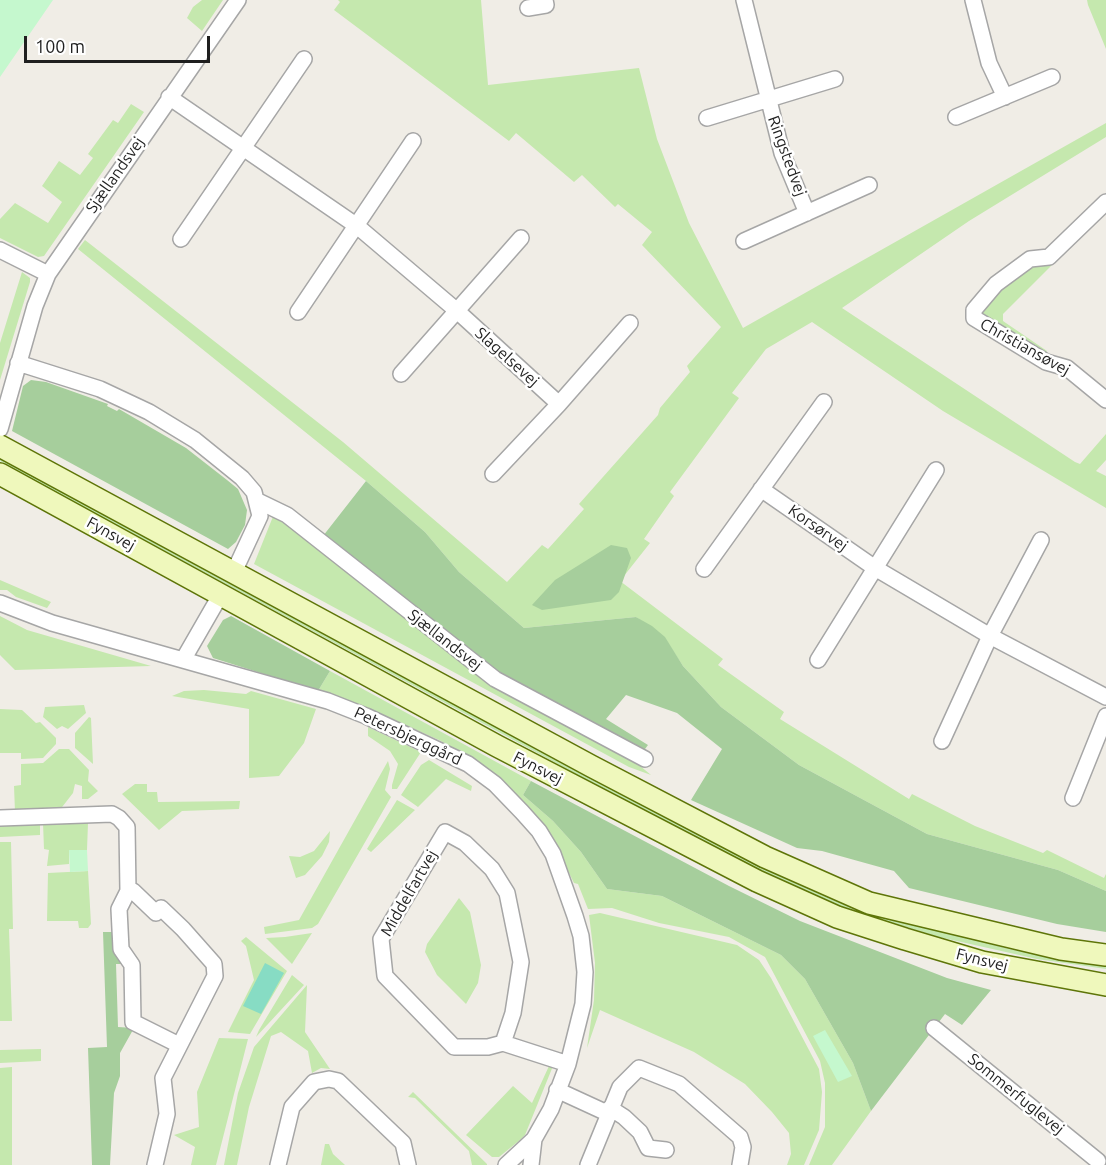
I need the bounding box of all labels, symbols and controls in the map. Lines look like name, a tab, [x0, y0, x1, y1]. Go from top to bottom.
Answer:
scale bar	[27, 24, 213, 62]
text: 100 m	[35, 36, 85, 56]
street label: Ringstedvej	[764, 113, 810, 199]
street label: Sjællandsvej	[82, 133, 148, 217]
street label: Christiansøvej	[977, 314, 1073, 380]
street label: Slagelsevej	[471, 323, 543, 391]
street label: Korsørvej	[785, 501, 851, 555]
street label: Fynsvej	[83, 513, 139, 555]
street label: Sjællandsvej	[404, 605, 486, 675]
street label: Petersbjerggård	[351, 703, 465, 769]
street label: Fynsvej	[510, 747, 566, 789]
street label: Middelfartvej	[377, 846, 441, 940]
street label: Fynsvej	[954, 944, 1010, 976]
street label: Sommerfuglevej	[964, 1049, 1068, 1139]

